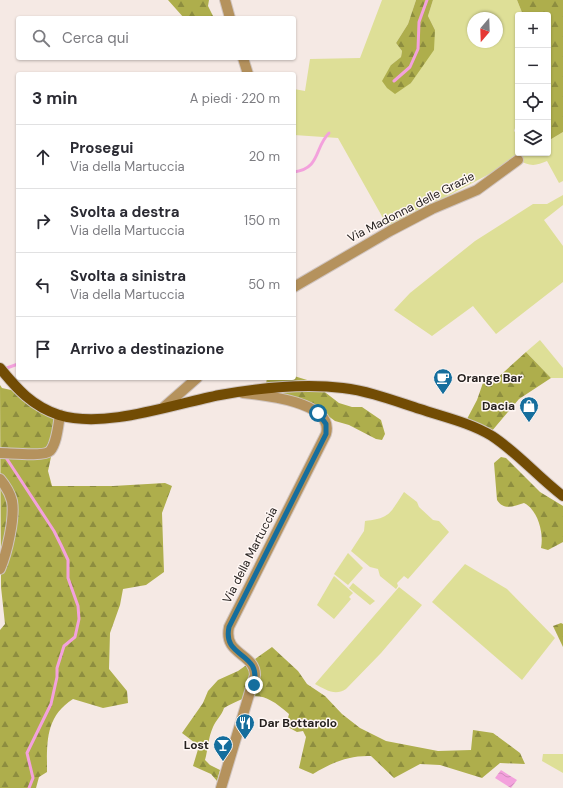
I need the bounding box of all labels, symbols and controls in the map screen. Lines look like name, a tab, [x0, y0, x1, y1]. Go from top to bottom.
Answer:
north arrow	[467, 12, 503, 48]
map controls	[515, 12, 551, 156]
button: +	[515, 12, 551, 48]
search box	[16, 16, 296, 60]
icon: search	[30, 27, 52, 49]
text: Cerca qui	[62, 28, 129, 48]
button: −	[515, 48, 551, 84]
button: locate	[515, 84, 551, 120]
text: 3 min	[32, 87, 77, 109]
text: A piedi · 220 m	[190, 90, 280, 107]
button: layers	[515, 120, 551, 156]
text: Prosegui	[70, 138, 133, 158]
icon: ahead	[32, 146, 54, 168]
text: 20 m	[249, 148, 280, 165]
text: Via della Martuccia	[70, 158, 185, 175]
street label: Via Madonna delle Grazie	[345, 168, 477, 246]
text: Svolta a destra	[70, 202, 180, 222]
icon: right	[32, 210, 54, 232]
text: 150 m	[244, 212, 280, 229]
text: Via della Martuccia	[70, 222, 185, 239]
text: Svolta a sinistra	[70, 266, 186, 286]
icon: left	[32, 274, 54, 296]
text: 50 m	[248, 276, 280, 293]
text: Via della Martuccia	[70, 286, 185, 303]
icon: arrive	[32, 338, 54, 360]
text: Arrivo a destinazione	[70, 339, 224, 359]
cafe icon: Orange Bar	[432, 367, 454, 395]
place label: Orange Bar	[457, 370, 522, 386]
shop icon: Dacia	[518, 395, 540, 423]
place label: Dacia	[482, 398, 515, 414]
route start	[309, 404, 327, 422]
street label: Via della Martuccia	[219, 504, 281, 606]
route end	[245, 676, 263, 694]
restaurant icon: Dar Bottarolo	[234, 712, 256, 740]
place label: Dar Bottarolo	[259, 715, 337, 731]
bar icon: Lost	[212, 734, 234, 762]
place label: Lost	[184, 737, 209, 753]

